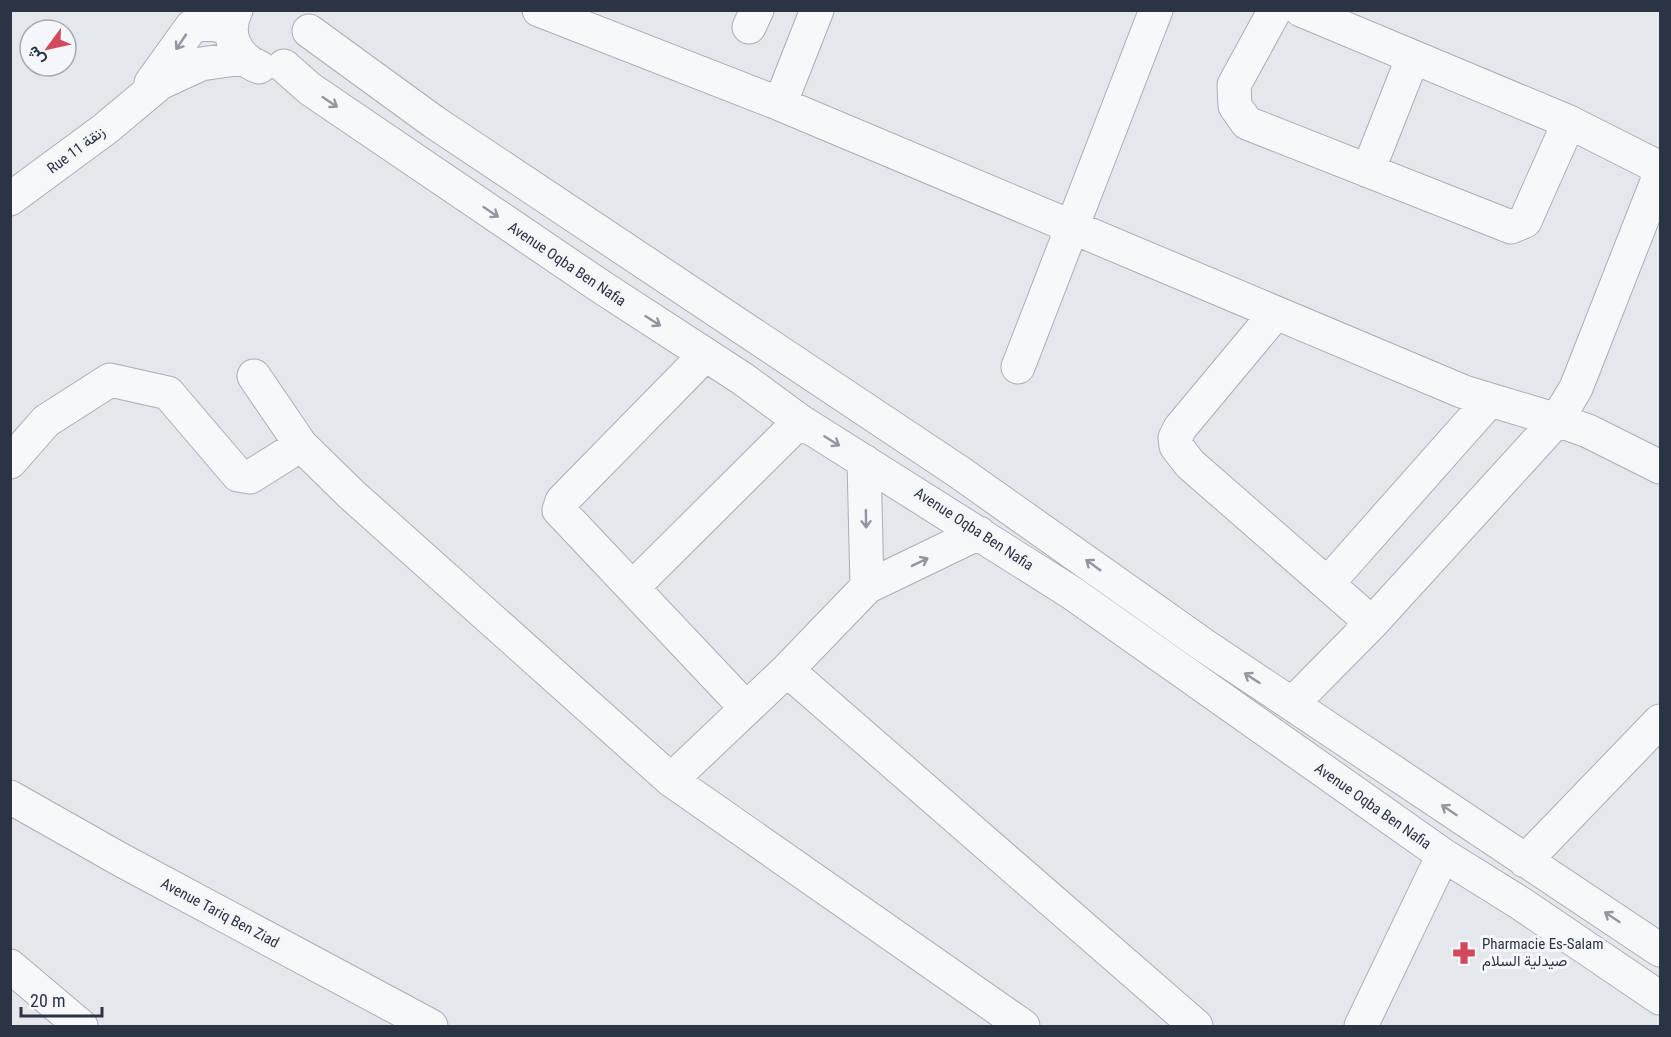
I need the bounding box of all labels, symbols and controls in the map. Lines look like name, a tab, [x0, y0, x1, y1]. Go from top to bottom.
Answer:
north arrow	[18, 18, 78, 78]
one-way arrow	[175, 33, 187, 50]
text: ش	[23, 43, 49, 69]
one-way arrow	[321, 96, 337, 108]
street label: Rue 11 زنقة	[44, 122, 108, 178]
one-way arrow	[482, 206, 498, 218]
street label: Avenue Oqba Ben Nafia	[505, 218, 629, 310]
one-way arrow	[644, 315, 660, 327]
one-way arrow	[823, 435, 840, 447]
street label: Avenue Oqba Ben Nafia	[911, 484, 1037, 574]
one-way arrow	[860, 509, 871, 529]
one-way arrow	[911, 555, 929, 567]
one-way arrow	[1086, 559, 1102, 571]
one-way arrow	[1245, 672, 1261, 684]
street label: Avenue Oqba Ben Nafia	[1311, 759, 1435, 853]
one-way arrow	[1441, 804, 1458, 816]
street label: Avenue Tariq Ben Ziad	[158, 874, 282, 952]
one-way arrow	[1604, 911, 1621, 923]
place label: Pharmacie Es-Salam صيدلية السلام	[1482, 935, 1604, 971]
pharmacy icon: Pharmacie Es-Salam صيدلية السلام	[1451, 940, 1477, 966]
scale bar	[21, 980, 102, 1018]
text: 20 m	[30, 990, 65, 1011]

